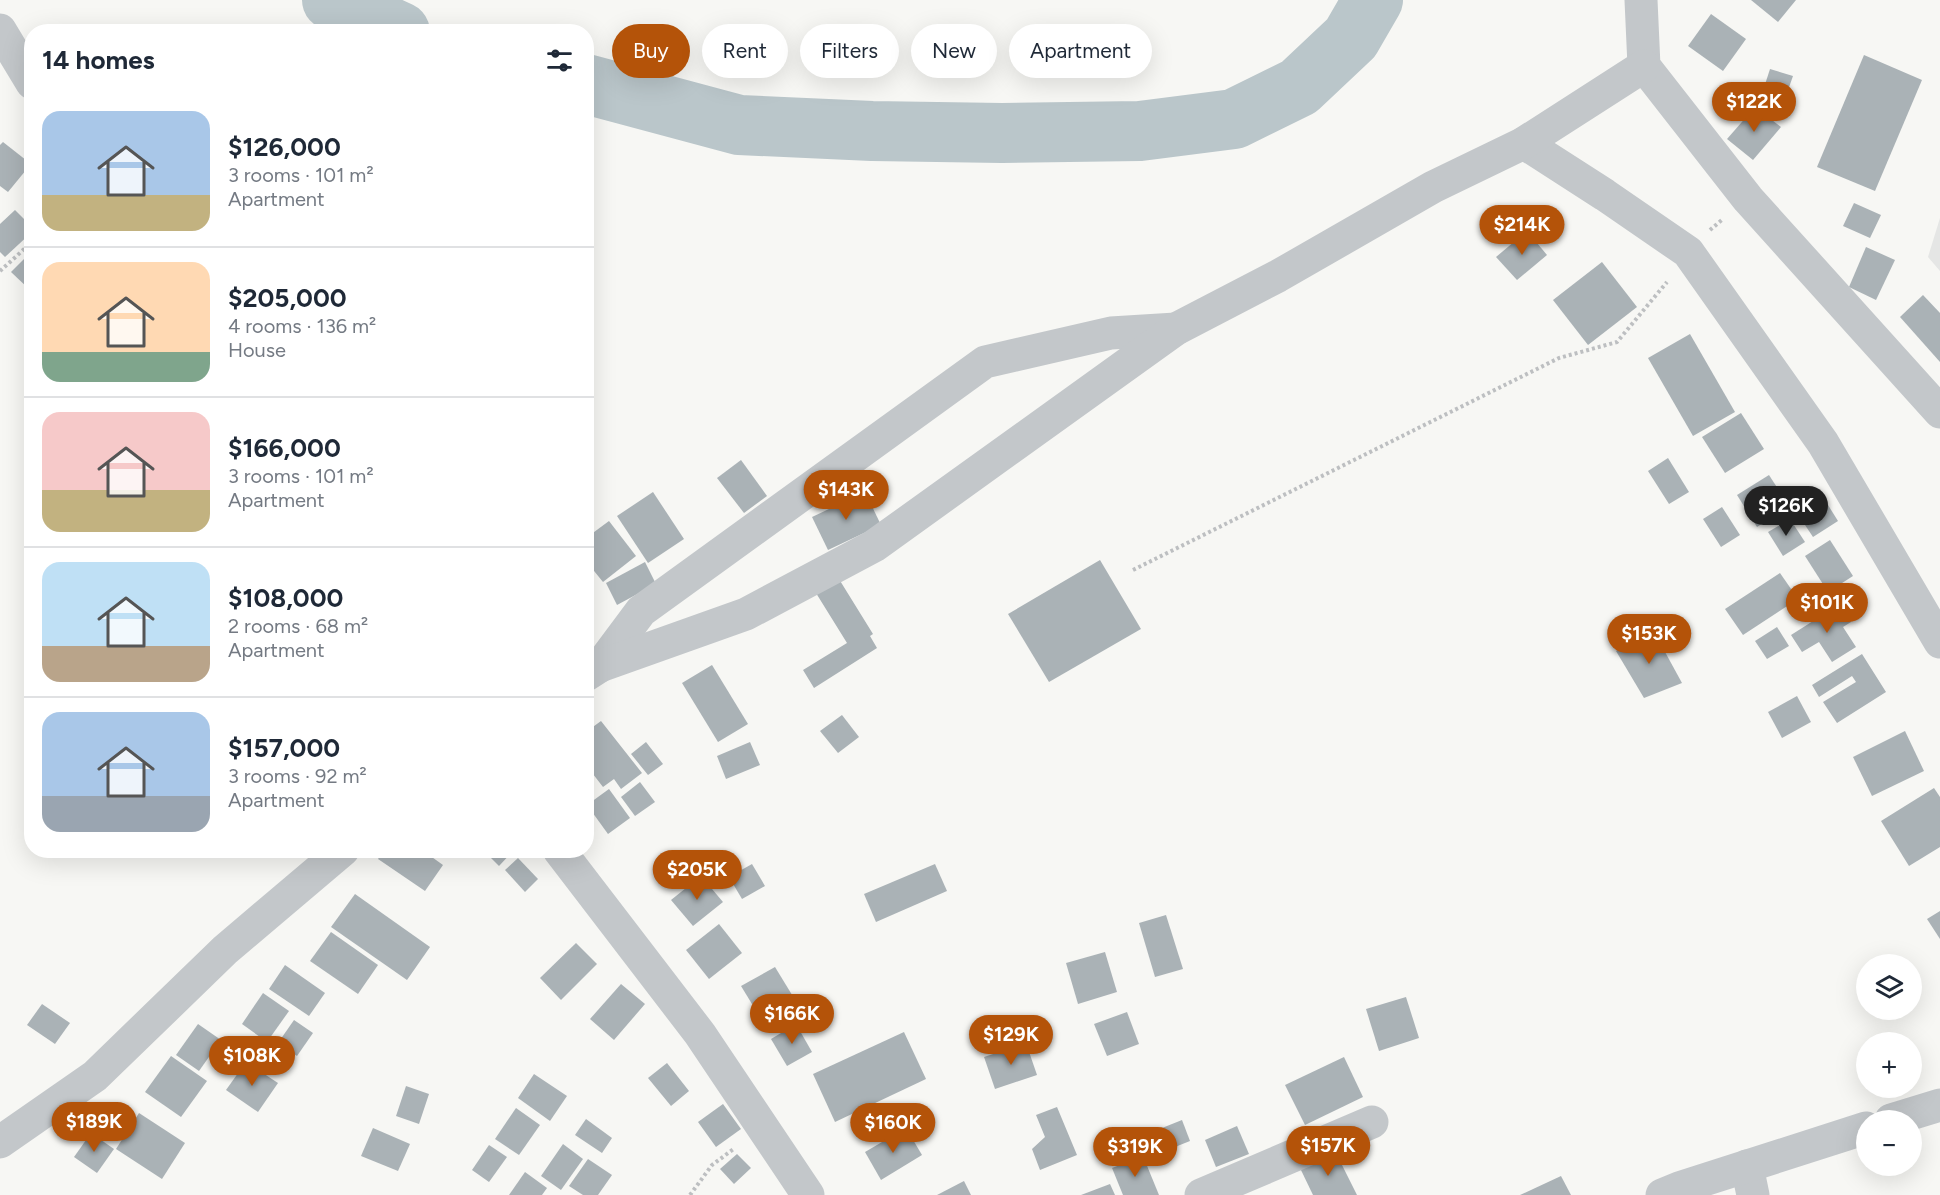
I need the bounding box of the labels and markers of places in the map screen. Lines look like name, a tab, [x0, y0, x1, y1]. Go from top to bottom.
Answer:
pin: $122K	[1712, 82, 1796, 133]
pin: $214K	[1480, 205, 1564, 256]
pin: $143K	[804, 470, 888, 521]
pin: $126K	[1744, 486, 1828, 537]
pin: $101K	[1785, 583, 1869, 634]
pin: $153K	[1607, 614, 1691, 665]
pin: $205K	[655, 850, 739, 901]
pin: $166K	[750, 994, 834, 1045]
pin: $129K	[969, 1015, 1053, 1066]
pin: $108K	[210, 1036, 294, 1087]
pin: $189K	[52, 1102, 136, 1153]
pin: $160K	[851, 1103, 935, 1154]
pin: $157K	[1286, 1126, 1370, 1177]
pin: $319K	[1093, 1127, 1177, 1178]

